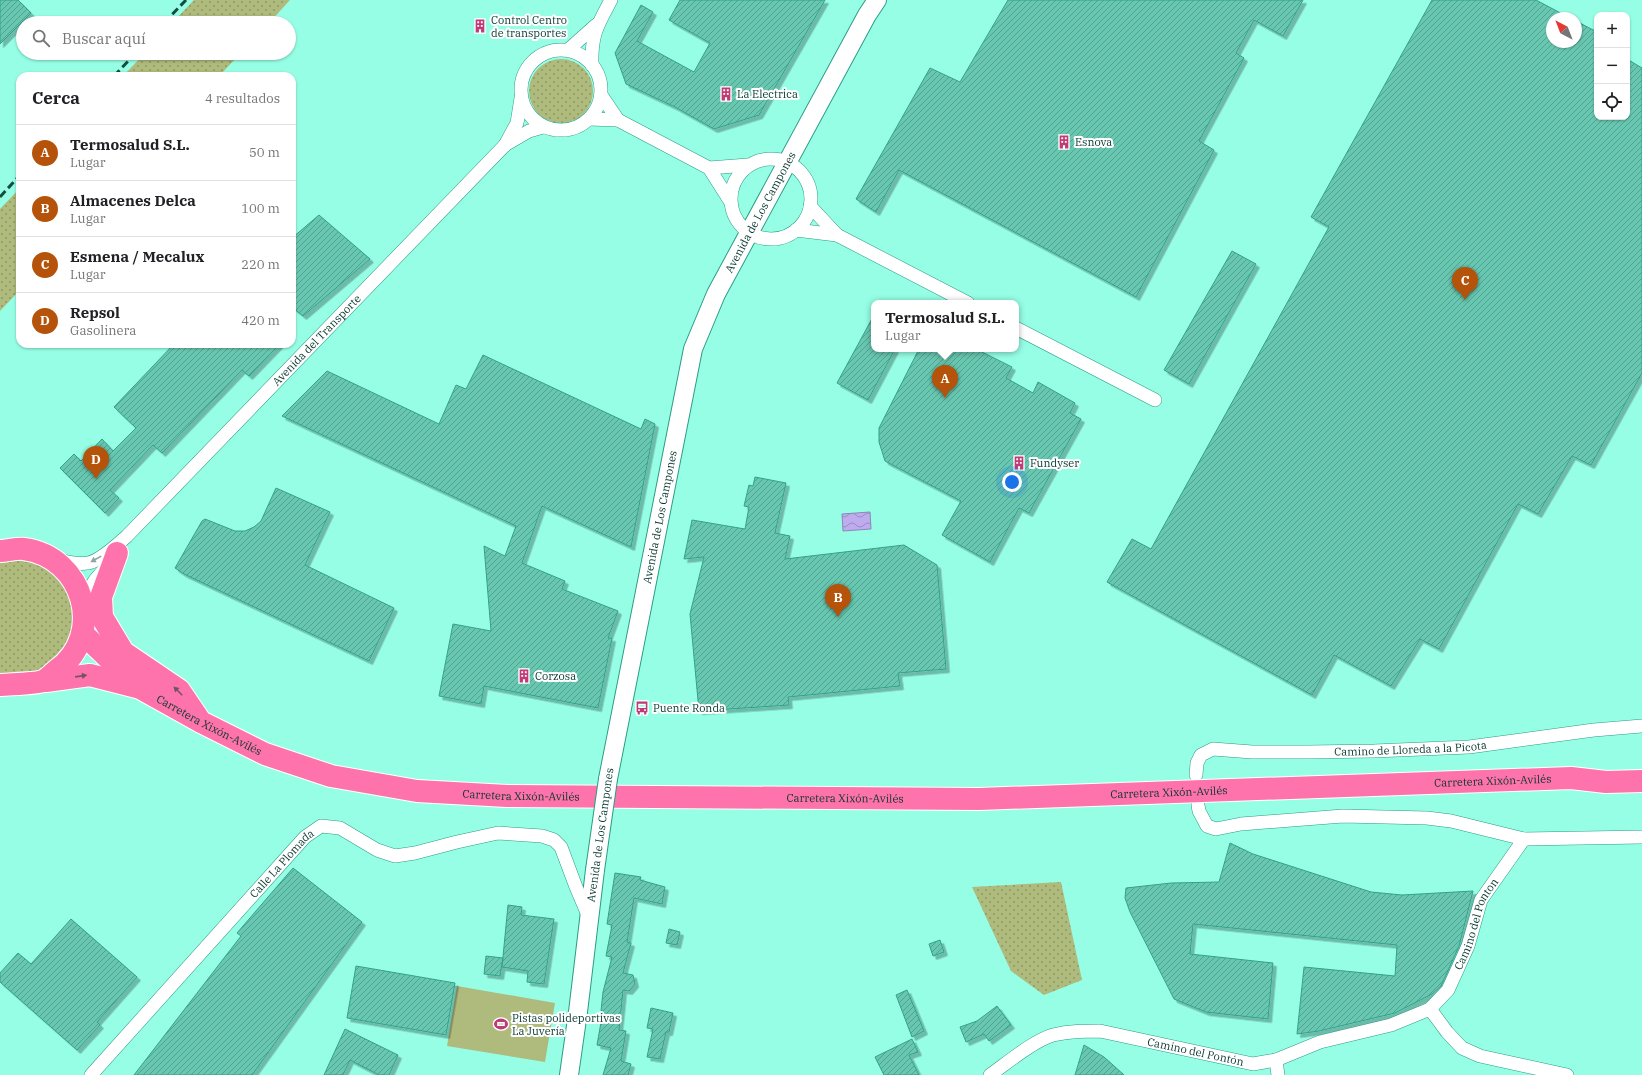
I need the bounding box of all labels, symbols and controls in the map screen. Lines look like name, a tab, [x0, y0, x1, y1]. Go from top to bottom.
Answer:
north arrow	[1546, 12, 1582, 48]
map controls	[1594, 12, 1630, 120]
button: +	[1594, 12, 1630, 48]
place label: Control Centro de transportes	[491, 13, 567, 40]
search box	[16, 16, 296, 60]
building icon: Control Centro de transportes	[472, 18, 488, 34]
icon: search	[30, 27, 52, 49]
text: Buscar aquí	[62, 29, 146, 48]
button: −	[1594, 48, 1630, 84]
button: locate	[1594, 84, 1630, 120]
building icon: La Electrica	[718, 86, 734, 102]
text: Cerca	[32, 87, 80, 109]
place label: La Electrica	[737, 87, 798, 101]
text: 4 resultados	[205, 90, 280, 107]
building icon: Esnova	[1056, 134, 1072, 150]
text: Termosalud S.L.	[70, 135, 190, 154]
place label: Esnova	[1075, 135, 1112, 149]
text: A	[40, 144, 50, 161]
text: 50 m	[249, 144, 280, 161]
street label: Avenida de Los Campones	[722, 149, 799, 275]
text: Lugar	[70, 154, 106, 171]
text: Almacenes Delca	[70, 191, 196, 210]
text: B	[40, 200, 50, 217]
text: 100 m	[241, 200, 280, 217]
text: Lugar	[70, 210, 106, 227]
text: Esmena / Mecalux	[70, 247, 204, 266]
text: C	[41, 256, 49, 273]
text: 220 m	[241, 256, 280, 273]
text: Lugar	[70, 266, 106, 283]
pin: C	[1452, 267, 1478, 300]
street label: Avenida del Transporte	[269, 291, 364, 389]
popup	[871, 300, 1019, 352]
text: Repsol	[70, 303, 120, 322]
text: Termosalud S.L.	[885, 308, 1005, 327]
text: D	[40, 312, 50, 329]
text: 420 m	[241, 312, 280, 329]
text: Gasolinera	[70, 322, 136, 339]
text: Lugar	[885, 327, 921, 344]
pin: A	[932, 365, 958, 398]
pin: D	[83, 446, 109, 479]
street label: Avenida de Los Campones	[640, 449, 680, 585]
building icon: Fundyser	[1011, 455, 1027, 471]
place label: Fundyser	[1030, 456, 1079, 470]
your location	[1002, 472, 1022, 492]
one-way arrow	[90, 556, 102, 563]
pin: B	[825, 584, 851, 617]
building icon: Corzosa	[516, 668, 532, 684]
place label: Corzosa	[535, 669, 576, 683]
one-way arrow	[75, 673, 87, 679]
one-way arrow	[174, 686, 183, 696]
street label: Carretera Xixón-Avilés	[154, 692, 264, 758]
bus stop icon: Puente Ronda	[634, 700, 650, 716]
place label: Puente Ronda	[653, 701, 725, 715]
street label: Camino de Lloreda a la Picota	[1334, 738, 1488, 759]
street label: Avenida de Los Campones	[584, 767, 616, 903]
street label: Carretera Xixón-Avilés	[1434, 772, 1552, 790]
street label: Carretera Xixón-Avilés	[1110, 783, 1228, 801]
street label: Carretera Xixón-Avilés	[462, 787, 580, 803]
street label: Carretera Xixón-Avilés	[786, 791, 904, 806]
street label: Calle La Plomada	[247, 826, 317, 901]
street label: Camino del Ponton	[1451, 875, 1501, 972]
place label: Pistas polideportivas La Juvería	[512, 1011, 620, 1038]
sports icon: Pistas polideportivas La Juvería	[493, 1016, 509, 1032]
street label: Camino del Pontón	[1146, 1034, 1245, 1069]

